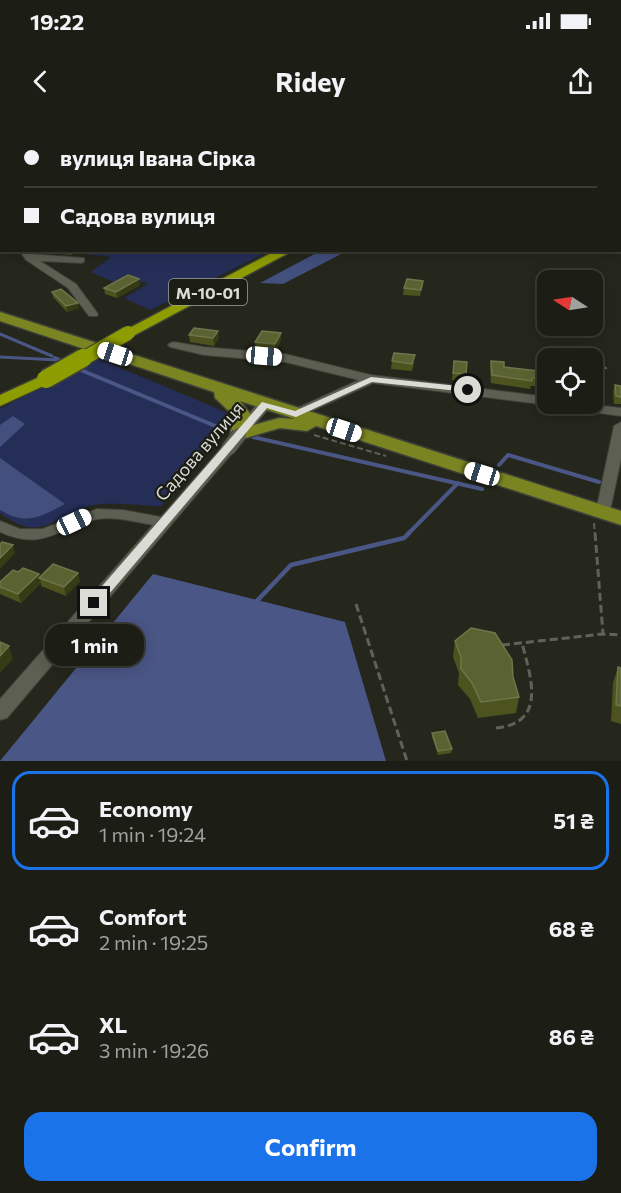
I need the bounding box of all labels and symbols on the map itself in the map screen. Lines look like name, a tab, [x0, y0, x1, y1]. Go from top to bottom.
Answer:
north arrow	[537, 270, 603, 336]
road number: М-10-01	[169, 279, 247, 305]
car	[95, 340, 135, 368]
car	[245, 345, 283, 367]
route start	[454, 376, 481, 403]
street label: Садова вулиця	[150, 397, 248, 505]
car	[324, 416, 364, 444]
car	[462, 460, 502, 488]
car	[54, 506, 94, 538]
route end	[80, 589, 107, 616]
callout: 1 min	[44, 624, 144, 666]

